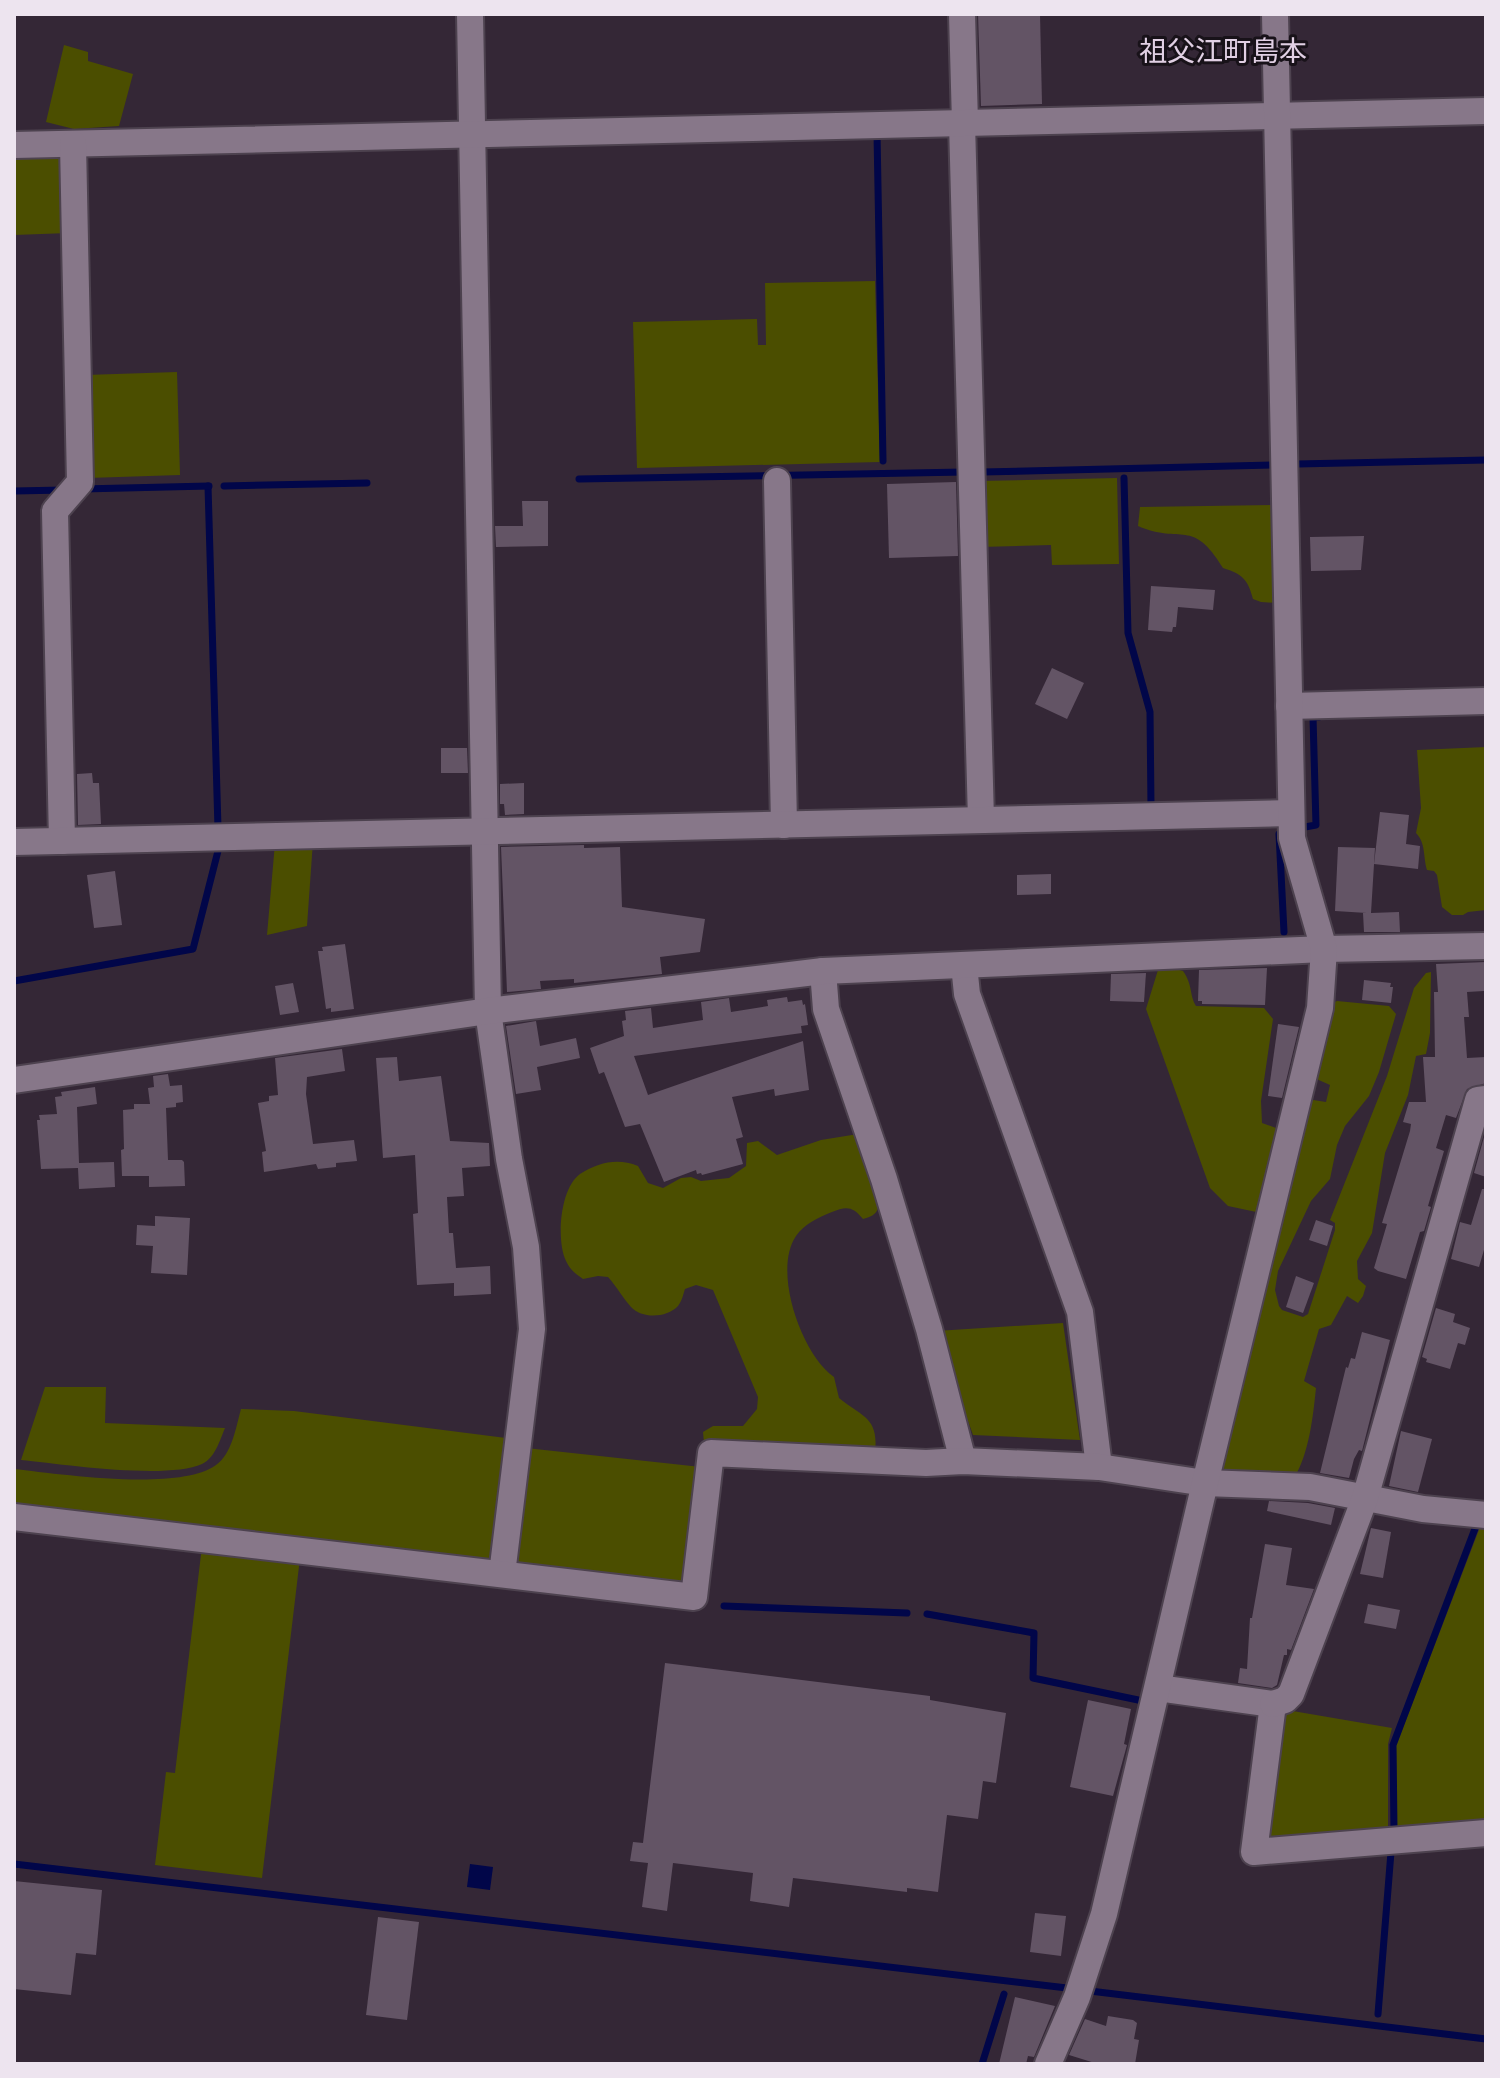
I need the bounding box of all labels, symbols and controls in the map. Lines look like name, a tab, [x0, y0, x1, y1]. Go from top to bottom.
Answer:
district label: 祖父江町島本	[1139, 35, 1307, 66]

